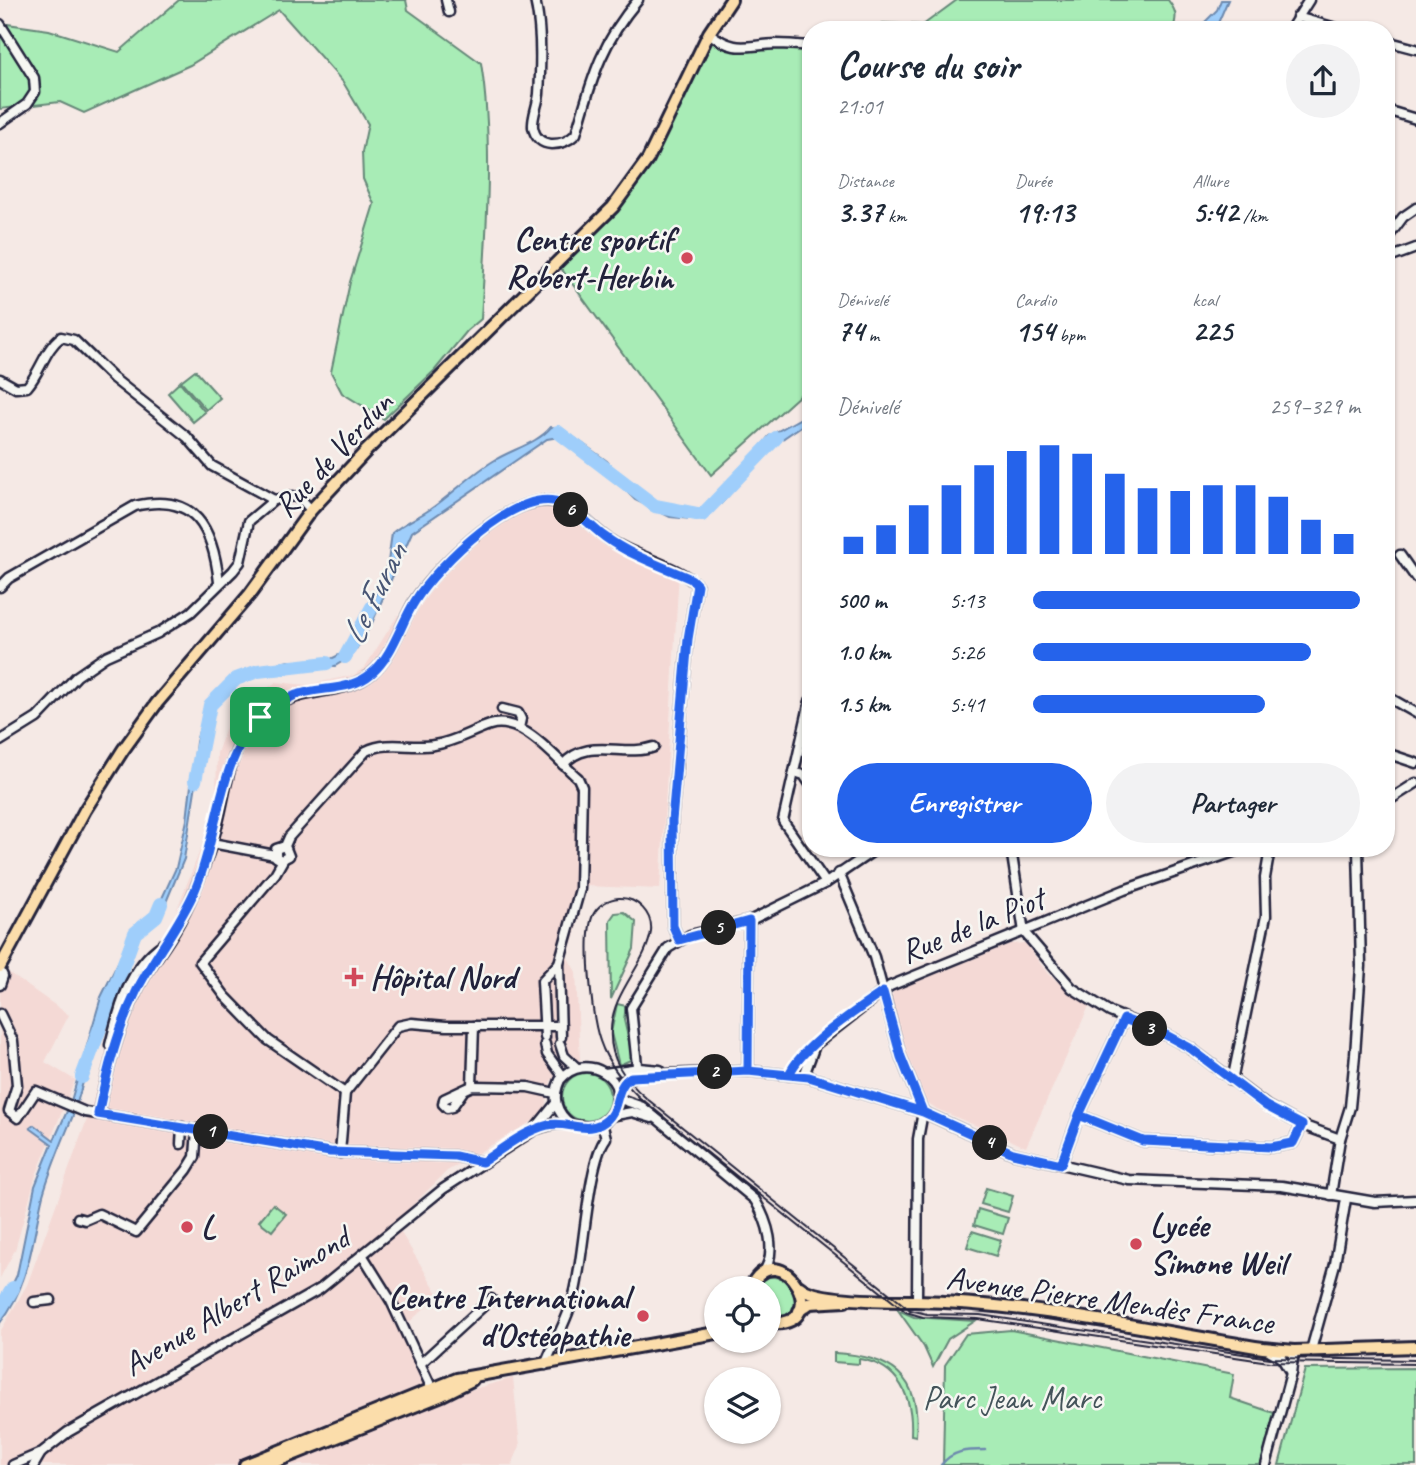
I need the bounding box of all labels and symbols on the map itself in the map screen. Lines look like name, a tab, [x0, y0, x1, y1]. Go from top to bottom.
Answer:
place label: Centre sportif Robert-Herbin	[506, 218, 680, 298]
marker: Centre sportif Robert-Herbin	[679, 250, 695, 266]
street label: Rue de Verdun	[264, 381, 403, 526]
pin: 6	[554, 492, 588, 528]
water label: Le Furan	[330, 533, 419, 652]
pin	[230, 687, 290, 747]
street label: Rue de la Piot	[894, 876, 1054, 973]
pin: 5	[702, 911, 736, 946]
place label: Hôpital Nord	[370, 956, 521, 998]
marker: Hôpital Nord	[344, 967, 364, 987]
pin: 3	[1132, 1012, 1168, 1046]
pin: 2	[698, 1054, 732, 1090]
pin: 1	[194, 1114, 228, 1150]
pin: 4	[972, 1126, 1007, 1160]
place label: Lycée Simone Weil	[1150, 1204, 1292, 1284]
place label: L	[201, 1206, 217, 1248]
street label: Avenue Albert Raimond	[115, 1214, 361, 1385]
marker: L	[179, 1219, 195, 1235]
marker: Lycée Simone Weil	[1128, 1236, 1144, 1252]
street label: Avenue Pierre Mendès France	[944, 1256, 1278, 1344]
place label: Centre International d'Ostéopathie	[388, 1276, 635, 1356]
marker: Centre International d'Ostéopathie	[635, 1308, 651, 1324]
park label: Parc Jean Marc	[923, 1377, 1103, 1419]

